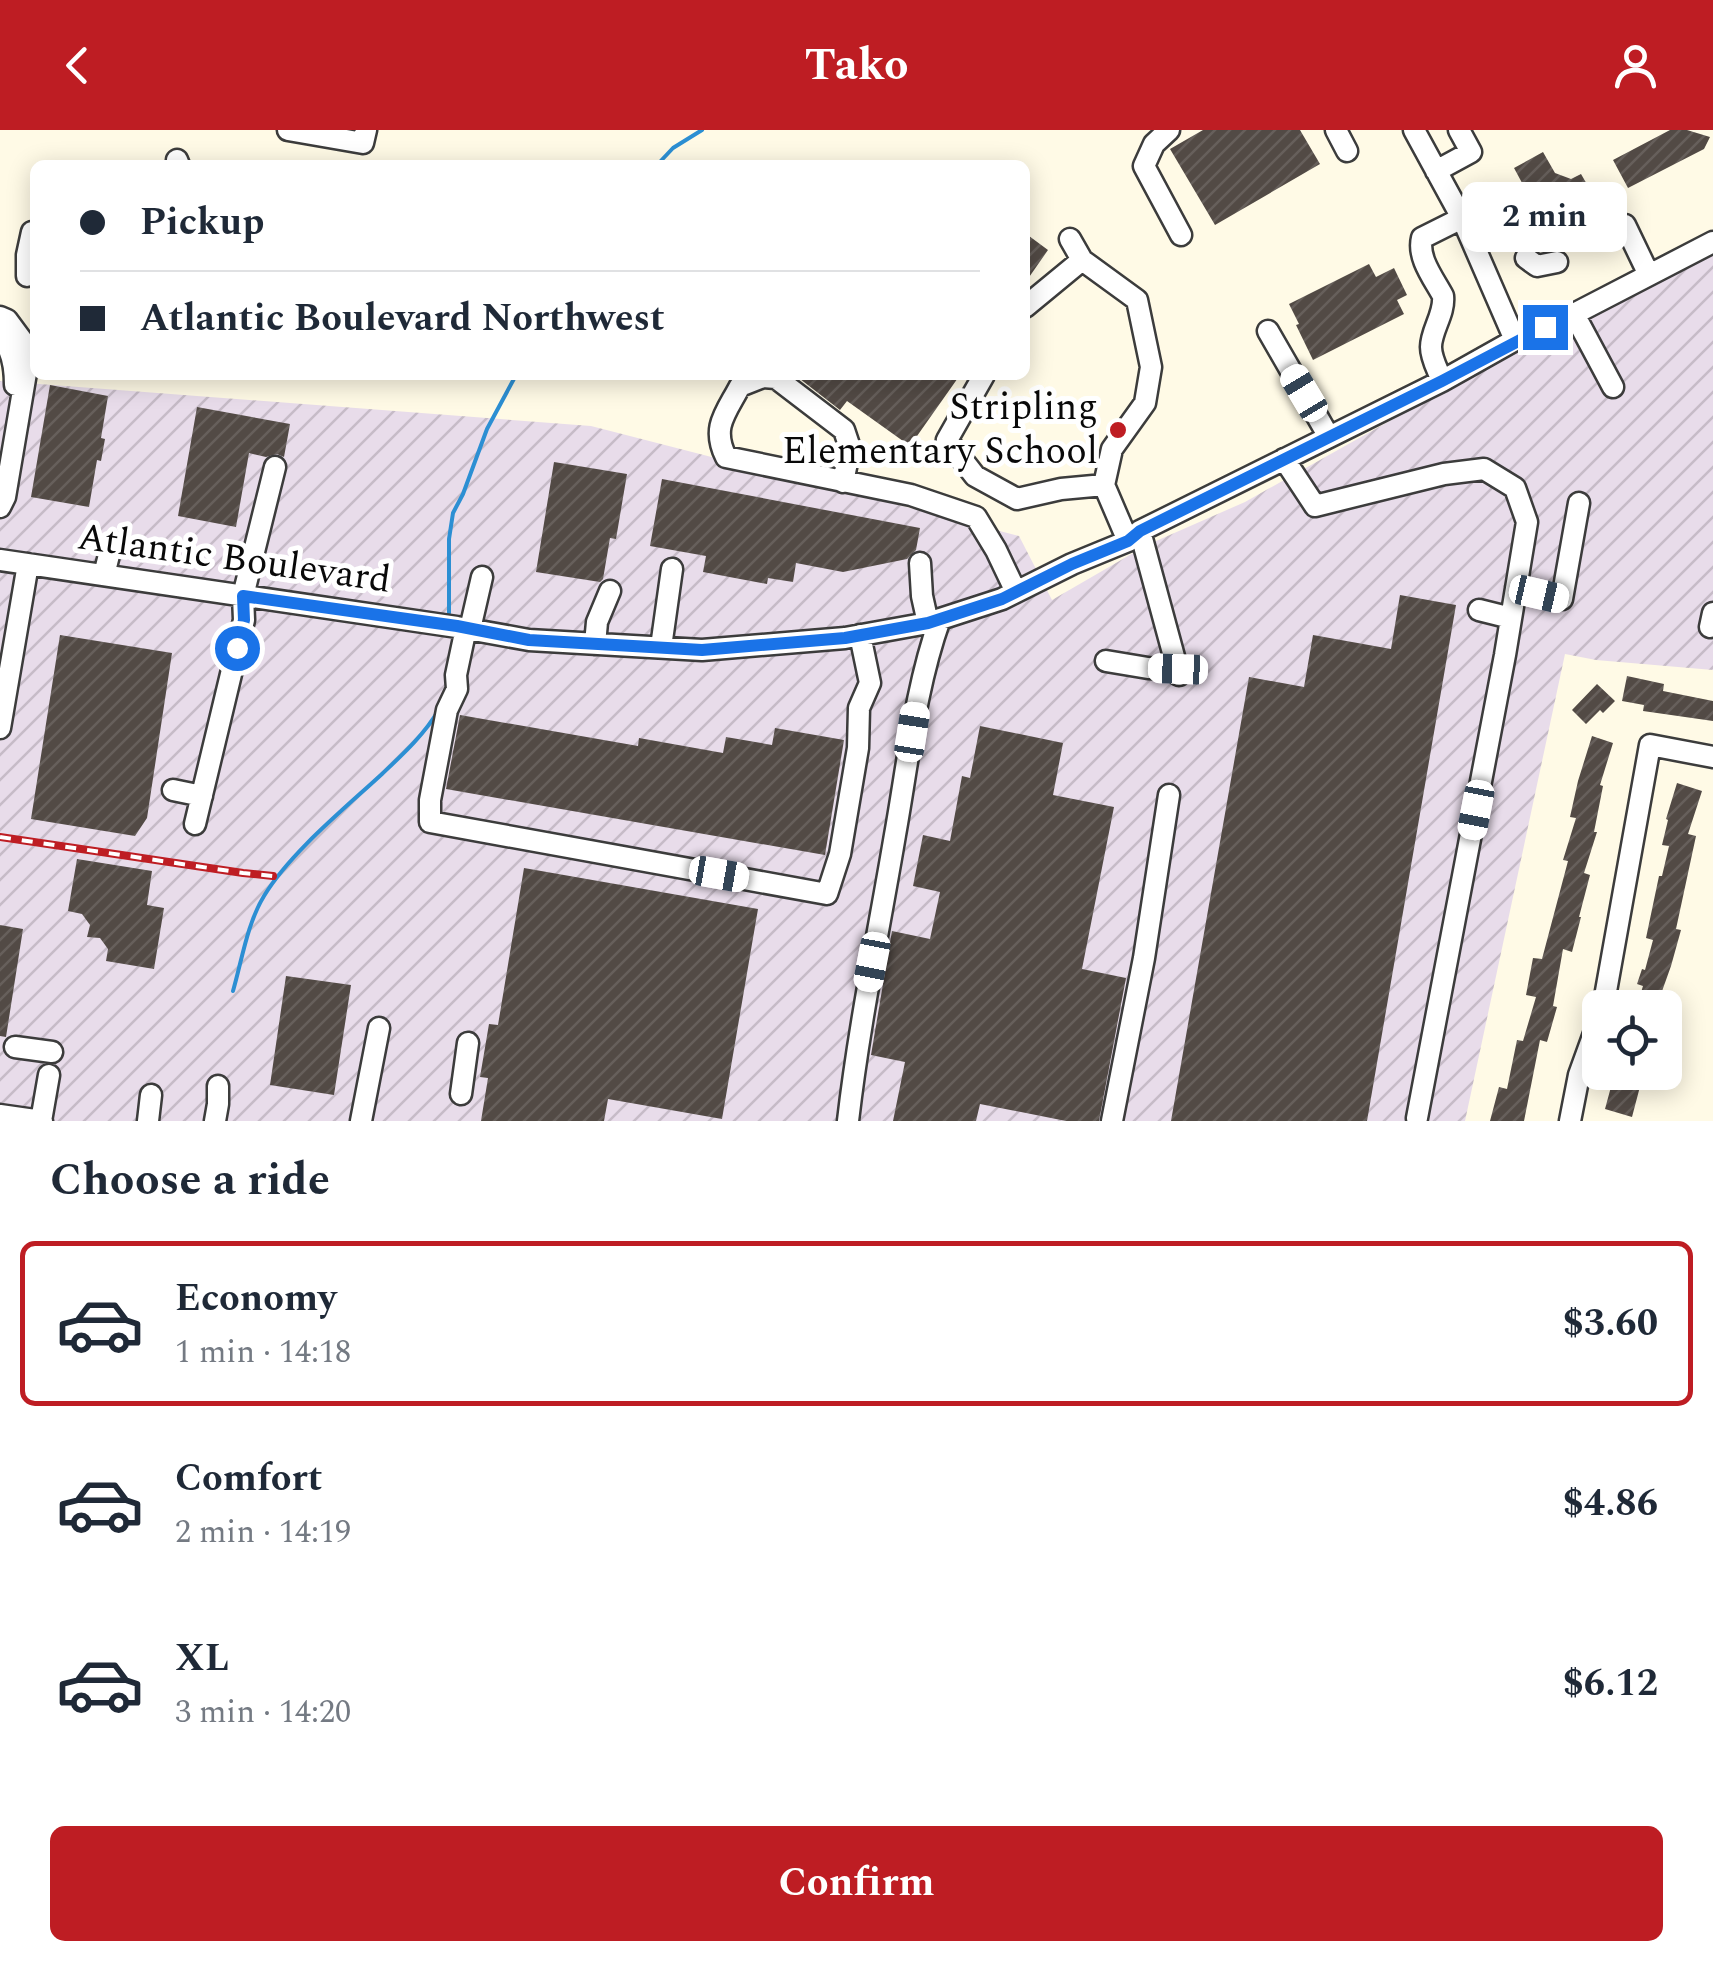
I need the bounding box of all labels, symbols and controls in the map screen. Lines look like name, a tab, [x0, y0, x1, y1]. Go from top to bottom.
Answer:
text: Tako	[804, 31, 909, 100]
icon: back	[50, 38, 105, 93]
icon: person	[1608, 38, 1663, 93]
callout: 2 min	[1462, 182, 1628, 252]
text: 2 min	[1502, 192, 1587, 241]
text: Pickup	[140, 194, 264, 252]
text: Atlantic Boulevard Northwest	[140, 290, 665, 348]
route end	[1523, 305, 1568, 350]
car	[1276, 360, 1332, 426]
place label: Stripling Elementary School	[782, 379, 1098, 481]
marker: Stripling Elementary School	[1107, 419, 1129, 441]
street label: Atlantic Boulevard	[74, 508, 394, 610]
car	[1506, 573, 1572, 615]
route start	[215, 626, 260, 671]
car	[1147, 653, 1209, 685]
car	[892, 700, 932, 764]
car	[1456, 778, 1496, 842]
car	[687, 854, 751, 894]
car	[852, 930, 892, 994]
map controls	[1582, 990, 1682, 1090]
button: locate	[1582, 990, 1682, 1090]
text: Choose a ride	[50, 1146, 330, 1215]
text: Economy	[175, 1270, 336, 1328]
icon: car	[55, 1279, 145, 1369]
text: $3.60	[1563, 1295, 1658, 1353]
text: 1 min · 14:18	[175, 1328, 351, 1377]
text: Comfort	[175, 1450, 322, 1508]
icon: car	[55, 1459, 145, 1549]
text: $4.86	[1563, 1475, 1658, 1533]
text: 2 min · 14:19	[175, 1508, 351, 1557]
text: XL	[175, 1630, 229, 1688]
icon: car	[55, 1639, 145, 1729]
text: $6.12	[1563, 1655, 1658, 1713]
text: 3 min · 14:20	[175, 1688, 351, 1737]
button: Confirm	[50, 1826, 1663, 1941]

